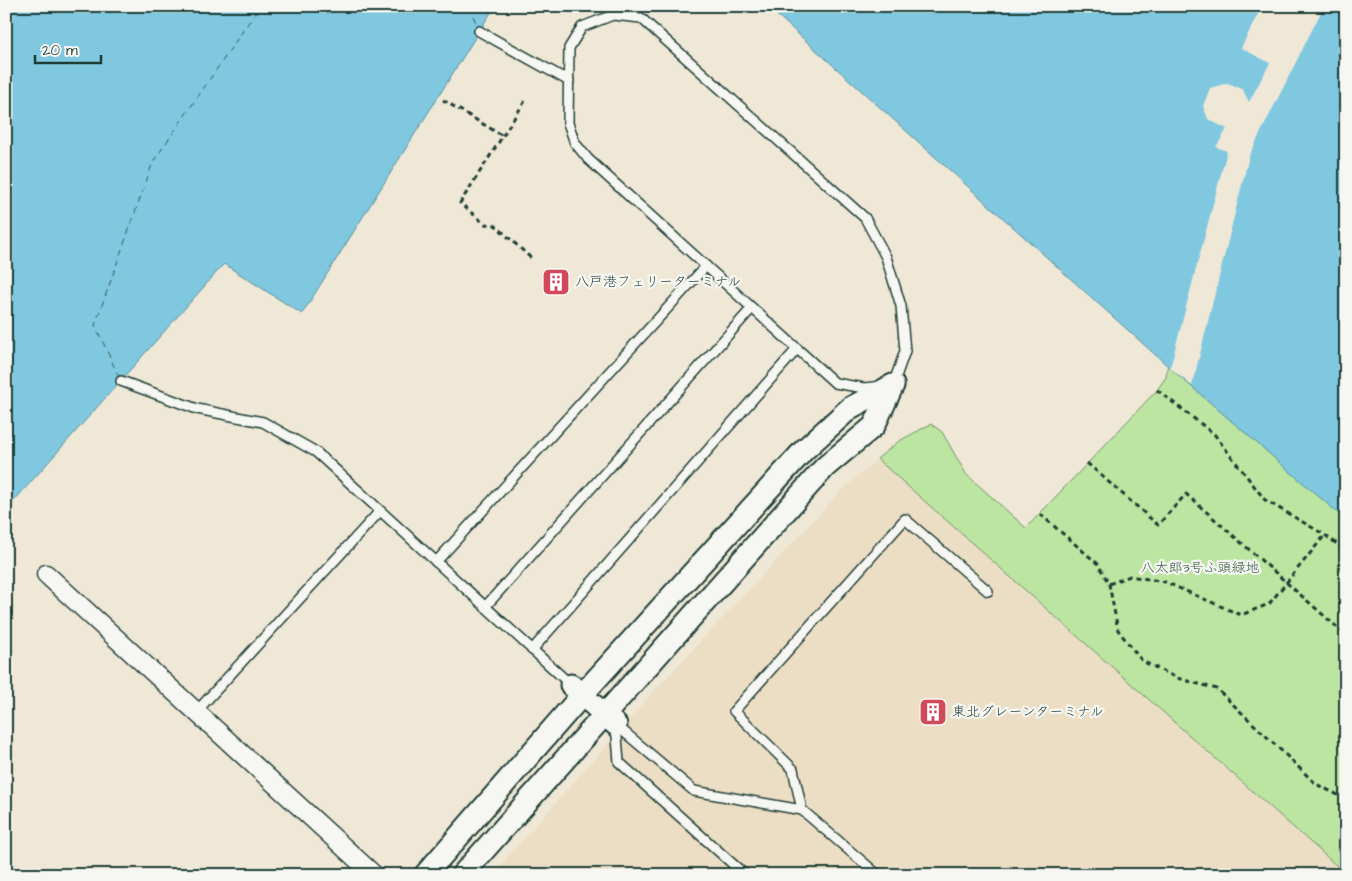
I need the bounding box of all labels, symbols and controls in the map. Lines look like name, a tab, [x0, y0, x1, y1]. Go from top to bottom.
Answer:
scale bar	[35, 32, 101, 64]
text: 20 m	[42, 40, 78, 61]
building icon: 八戸港フェリーターミナル	[541, 267, 571, 297]
place label: 八戸港フェリーターミナル	[575, 272, 742, 292]
park label: 八太郎3号ふ頭緑地	[1140, 558, 1260, 578]
building icon: 東北グレーンターミナル	[918, 697, 948, 727]
place label: 東北グレーンターミナル	[952, 702, 1104, 722]

